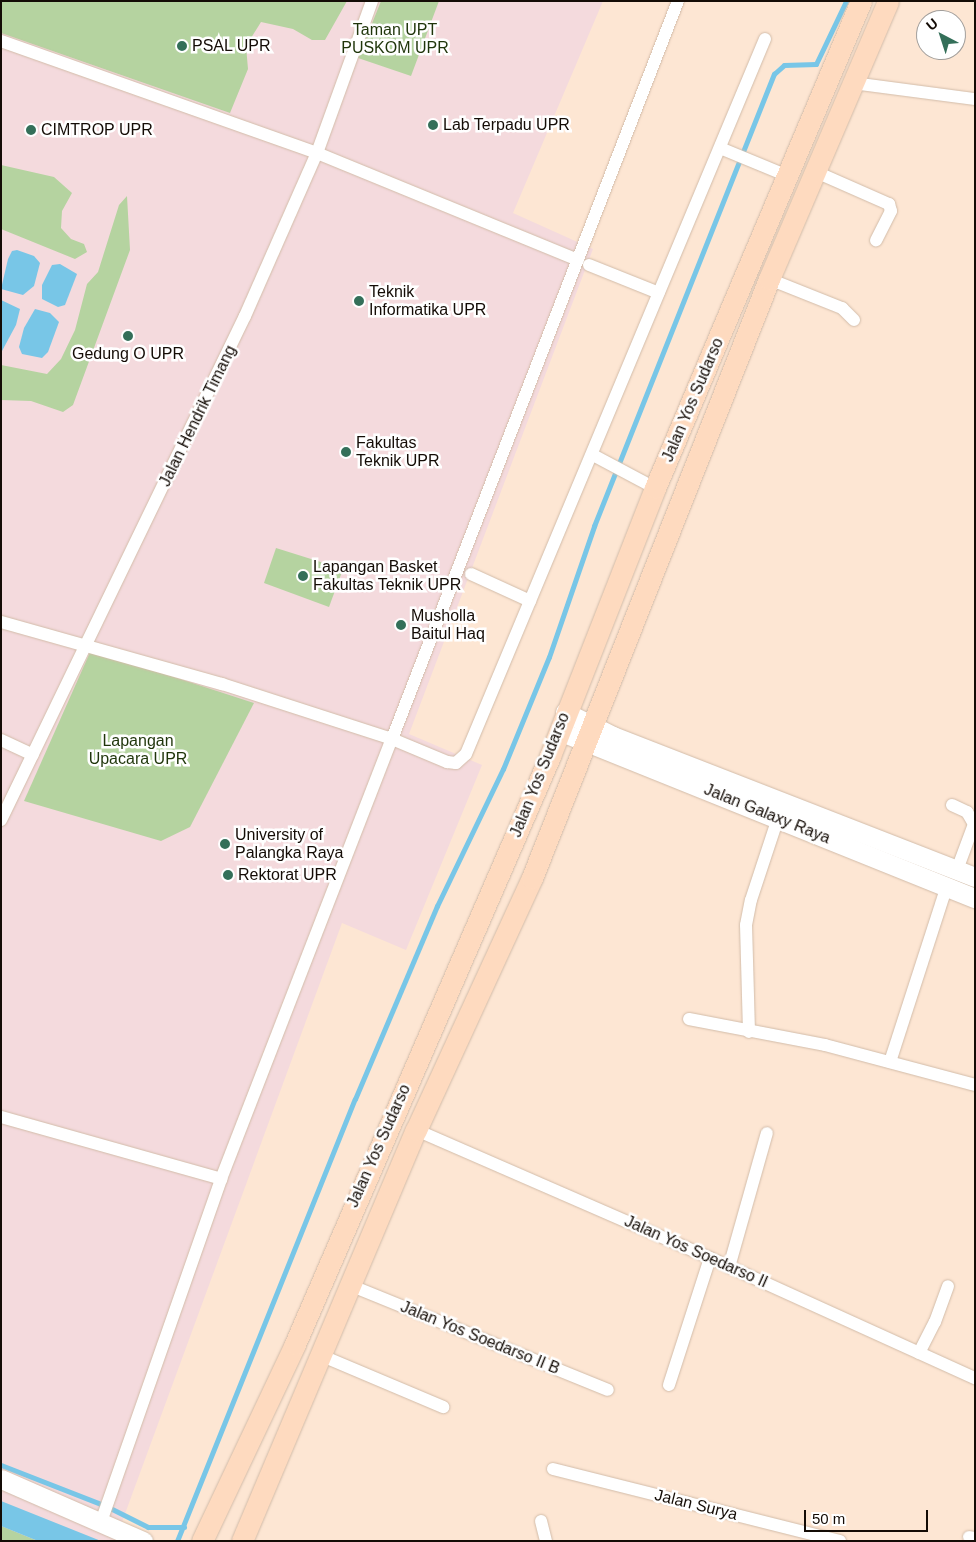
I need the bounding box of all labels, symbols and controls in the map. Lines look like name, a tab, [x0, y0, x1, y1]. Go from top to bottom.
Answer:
north arrow	[916, 10, 966, 60]
text: U	[923, 15, 941, 34]
park label: Taman UPT PUSKOM UPR	[341, 20, 449, 58]
place label: PSAL UPR	[192, 36, 271, 56]
marker: PSAL UPR	[176, 40, 188, 52]
place label: Lab Terpadu UPR	[443, 115, 570, 135]
marker: Lab Terpadu UPR	[427, 119, 439, 131]
place label: CIMTROP UPR	[41, 120, 153, 140]
marker: CIMTROP UPR	[25, 124, 37, 136]
place label: Teknik Informatika UPR	[369, 282, 486, 320]
marker: Teknik Informatika UPR	[353, 295, 365, 307]
marker: Gedung O UPR	[122, 330, 134, 342]
street label: Jalan Yos Sudarso	[658, 335, 728, 465]
street label: Jalan Hendrik Timang	[155, 342, 241, 490]
place label: Gedung O UPR	[72, 344, 184, 364]
place label: Fakultas Teknik UPR	[356, 433, 440, 471]
marker: Fakultas Teknik UPR	[340, 446, 352, 458]
place label: Lapangan Basket Fakultas Teknik UPR	[313, 557, 461, 595]
marker: Lapangan Basket Fakultas Teknik UPR	[297, 570, 309, 582]
place label: Musholla Baitul Haq	[411, 606, 485, 644]
marker: Musholla Baitul Haq	[395, 619, 407, 631]
street label: Jalan Yos Sudarso	[506, 710, 574, 840]
park label: Lapangan Upacara UPR	[89, 731, 187, 769]
street label: Jalan Galaxy Raya	[701, 780, 833, 848]
place label: University of Palangka Raya	[235, 825, 344, 863]
marker: University of Palangka Raya	[219, 838, 231, 850]
place label: Rektorat UPR	[238, 865, 337, 885]
marker: Rektorat UPR	[222, 869, 234, 881]
street label: Jalan Yos Sudarso	[343, 1081, 415, 1211]
street label: Jalan Yos Soedarso II	[621, 1212, 771, 1292]
street label: Jalan Yos Soedarso II B	[398, 1297, 562, 1379]
street label: Jalan Surya	[653, 1485, 739, 1525]
scale bar	[806, 1500, 930, 1532]
text: 50 m	[812, 1510, 845, 1527]

